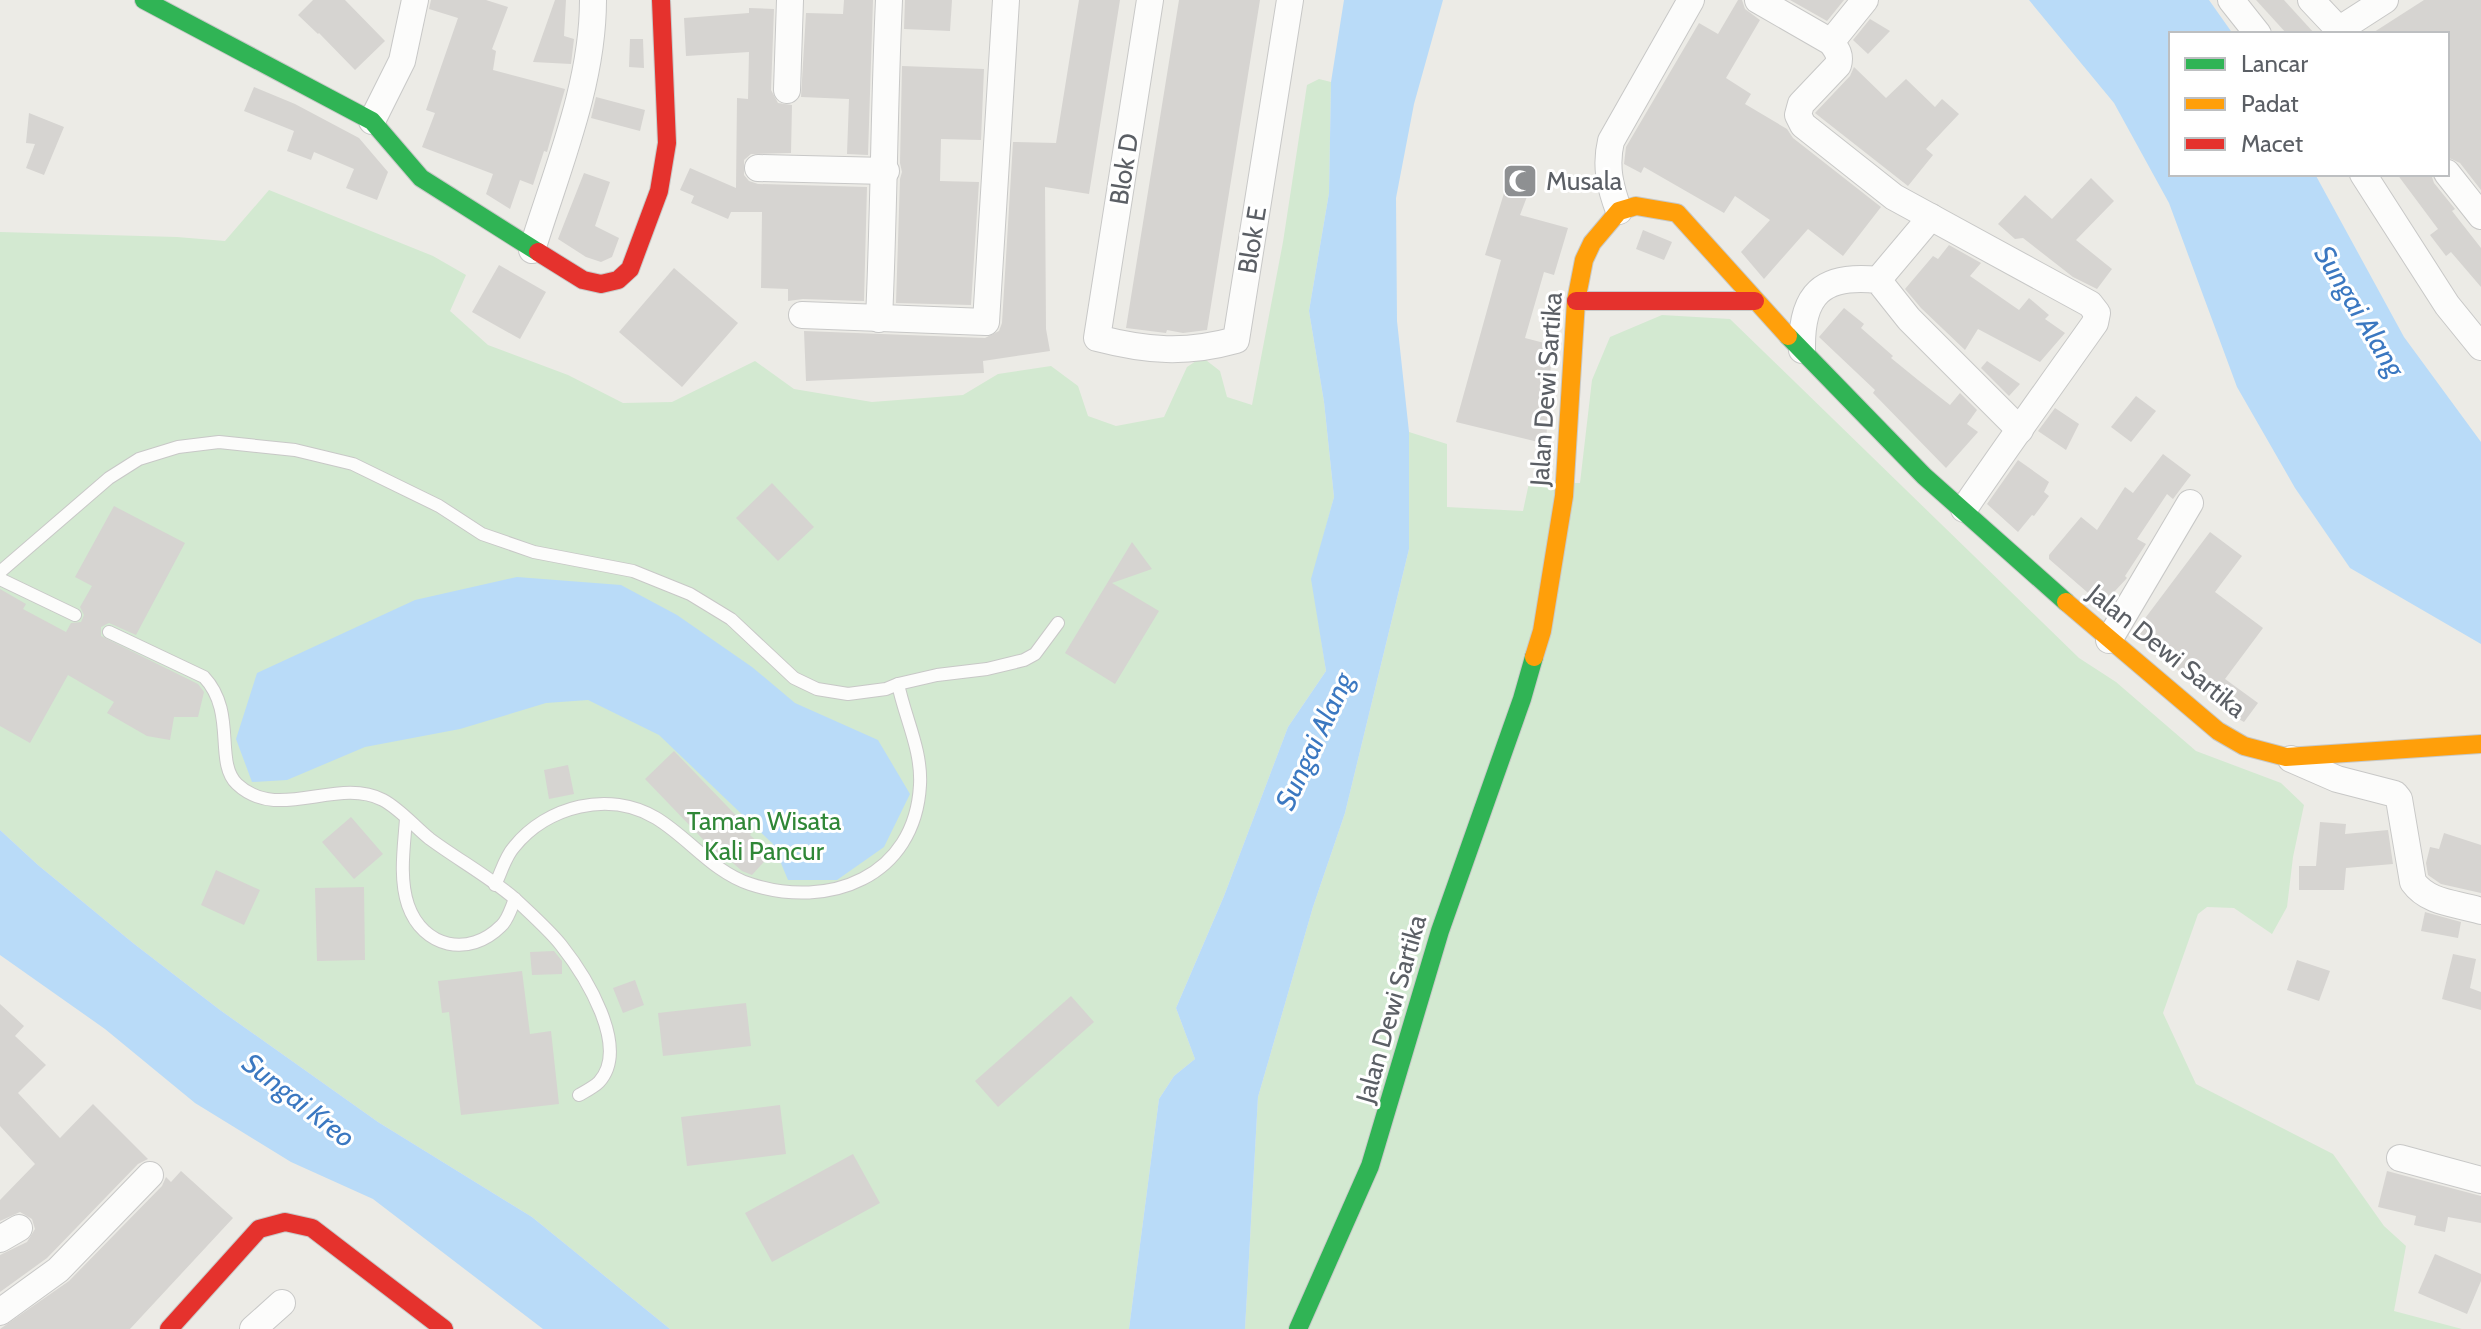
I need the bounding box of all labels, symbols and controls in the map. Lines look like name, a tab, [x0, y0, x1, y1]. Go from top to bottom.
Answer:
legend	[2169, 32, 2449, 176]
text: Lancar	[2241, 49, 2308, 78]
text: Padat	[2241, 89, 2299, 118]
text: Macet	[2241, 129, 2303, 158]
street label: Blok D	[1103, 131, 1145, 207]
mosque icon: Musala	[1501, 162, 1539, 200]
place label: Musala	[1546, 165, 1623, 197]
street label: Blok E	[1231, 204, 1273, 276]
water label: Sungai Alang	[2307, 239, 2413, 384]
street label: Jalan Dewi Sartika	[1523, 290, 1569, 488]
street label: Jalan Dewi Sartika	[2081, 577, 2253, 725]
water label: Sungai Alang	[1267, 666, 1361, 815]
park label: Taman Wisata Kali Pancur	[687, 805, 842, 867]
street label: Jalan Dewi Sartika	[1349, 911, 1433, 1108]
water label: Sungai Kreo	[236, 1046, 362, 1154]

